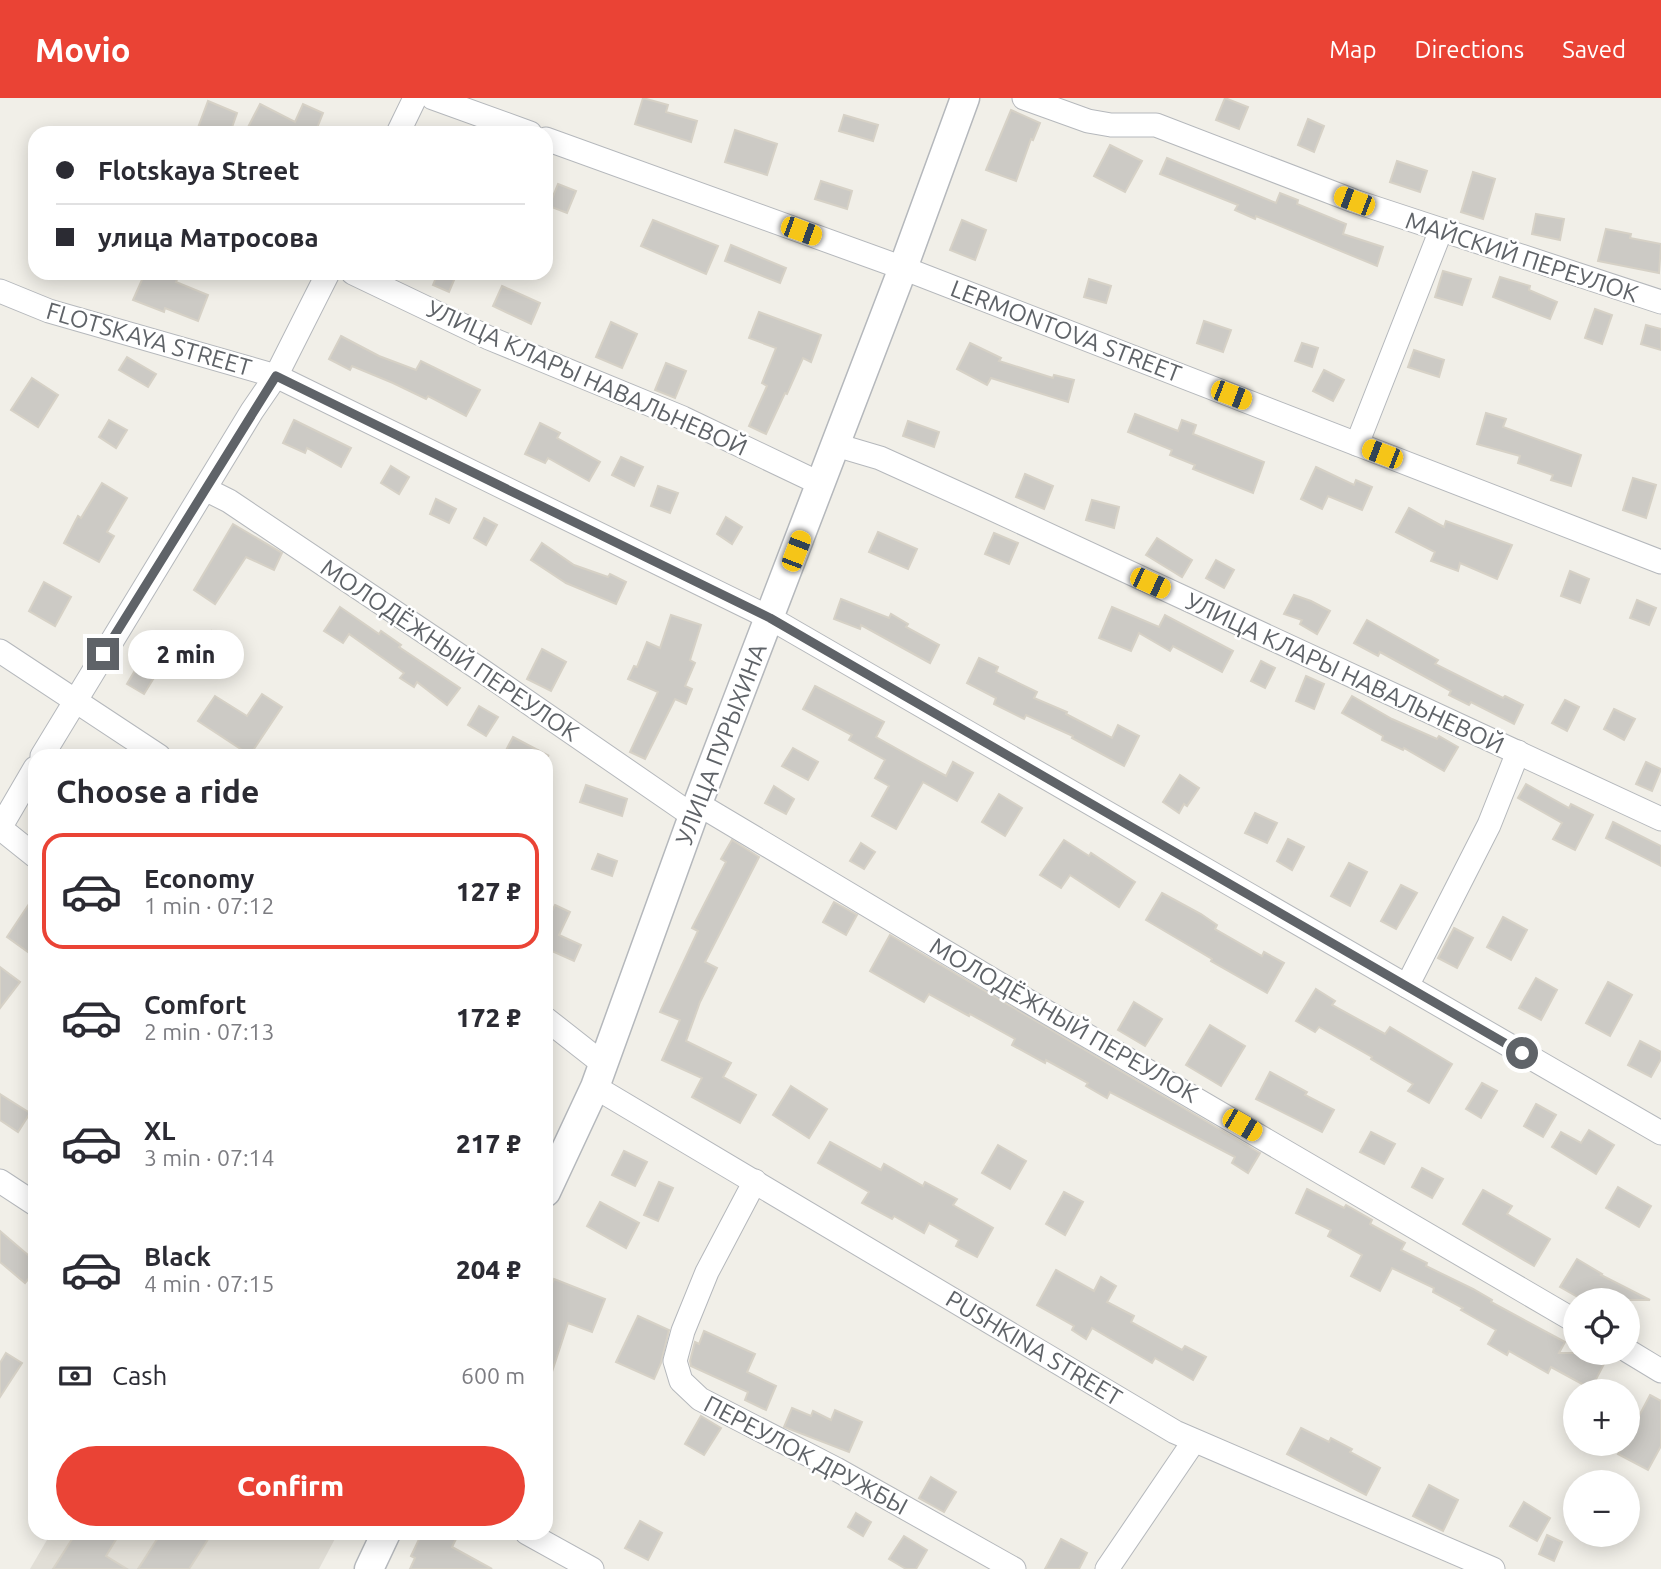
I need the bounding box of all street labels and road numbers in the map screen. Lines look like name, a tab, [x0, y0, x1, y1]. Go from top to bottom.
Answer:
street label: МАЙСКИЙ ПЕРЕУЛОК	[1402, 206, 1642, 308]
street label: LERMONTOVA STREET	[947, 275, 1185, 387]
street label: УЛИЦА КЛАРЫ НАВАЛЬНЕВОЙ	[423, 294, 752, 461]
street label: FLOTSKAYA STREET	[43, 297, 255, 381]
street label: МОЛОДЁЖНЫЙ ПЕРЕУЛОК	[316, 553, 585, 747]
street label: УЛИЦА КЛАРЫ НАВАЛЬНЕВОЙ	[1182, 586, 1509, 759]
street label: УЛИЦА ПУРЫХИНА	[670, 639, 772, 848]
street label: МОЛОДЁЖНЫЙ ПЕРЕУЛОК	[925, 931, 1204, 1108]
street label: PUSHKINA STREET	[941, 1285, 1127, 1411]
street label: ПЕРЕУЛОК ДРУЖБЫ	[700, 1390, 912, 1520]

